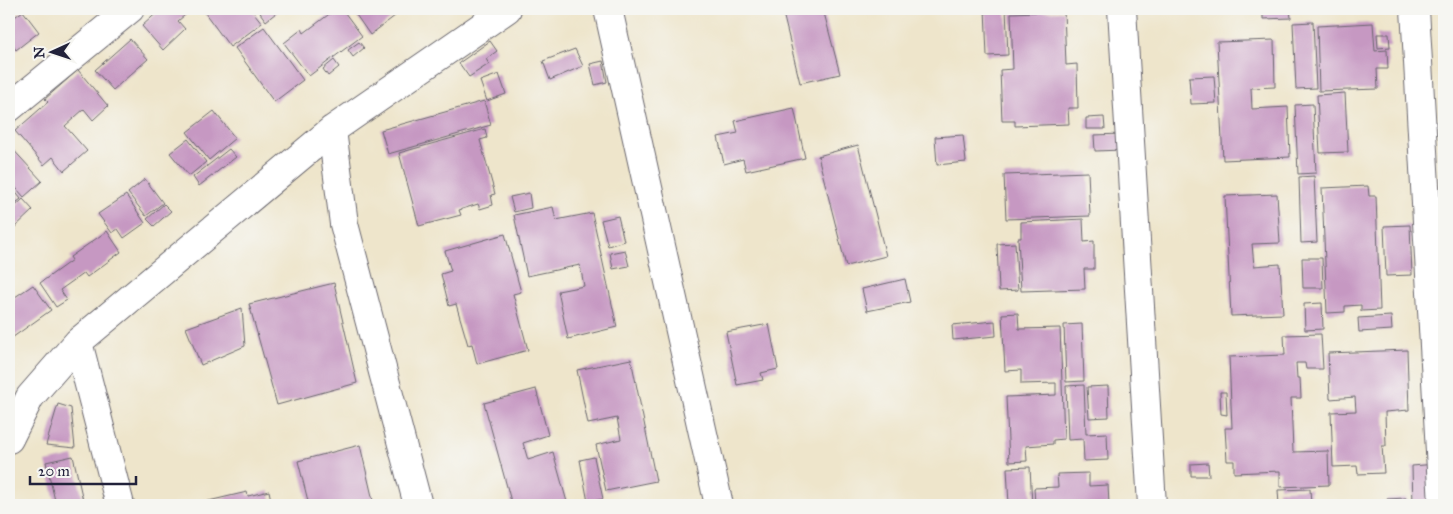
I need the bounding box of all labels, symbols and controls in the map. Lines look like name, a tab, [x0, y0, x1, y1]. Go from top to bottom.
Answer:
north arrow	[28, 28, 78, 78]
text: N	[31, 46, 48, 59]
scale bar	[30, 454, 136, 486]
text: 20 m	[38, 462, 70, 480]

